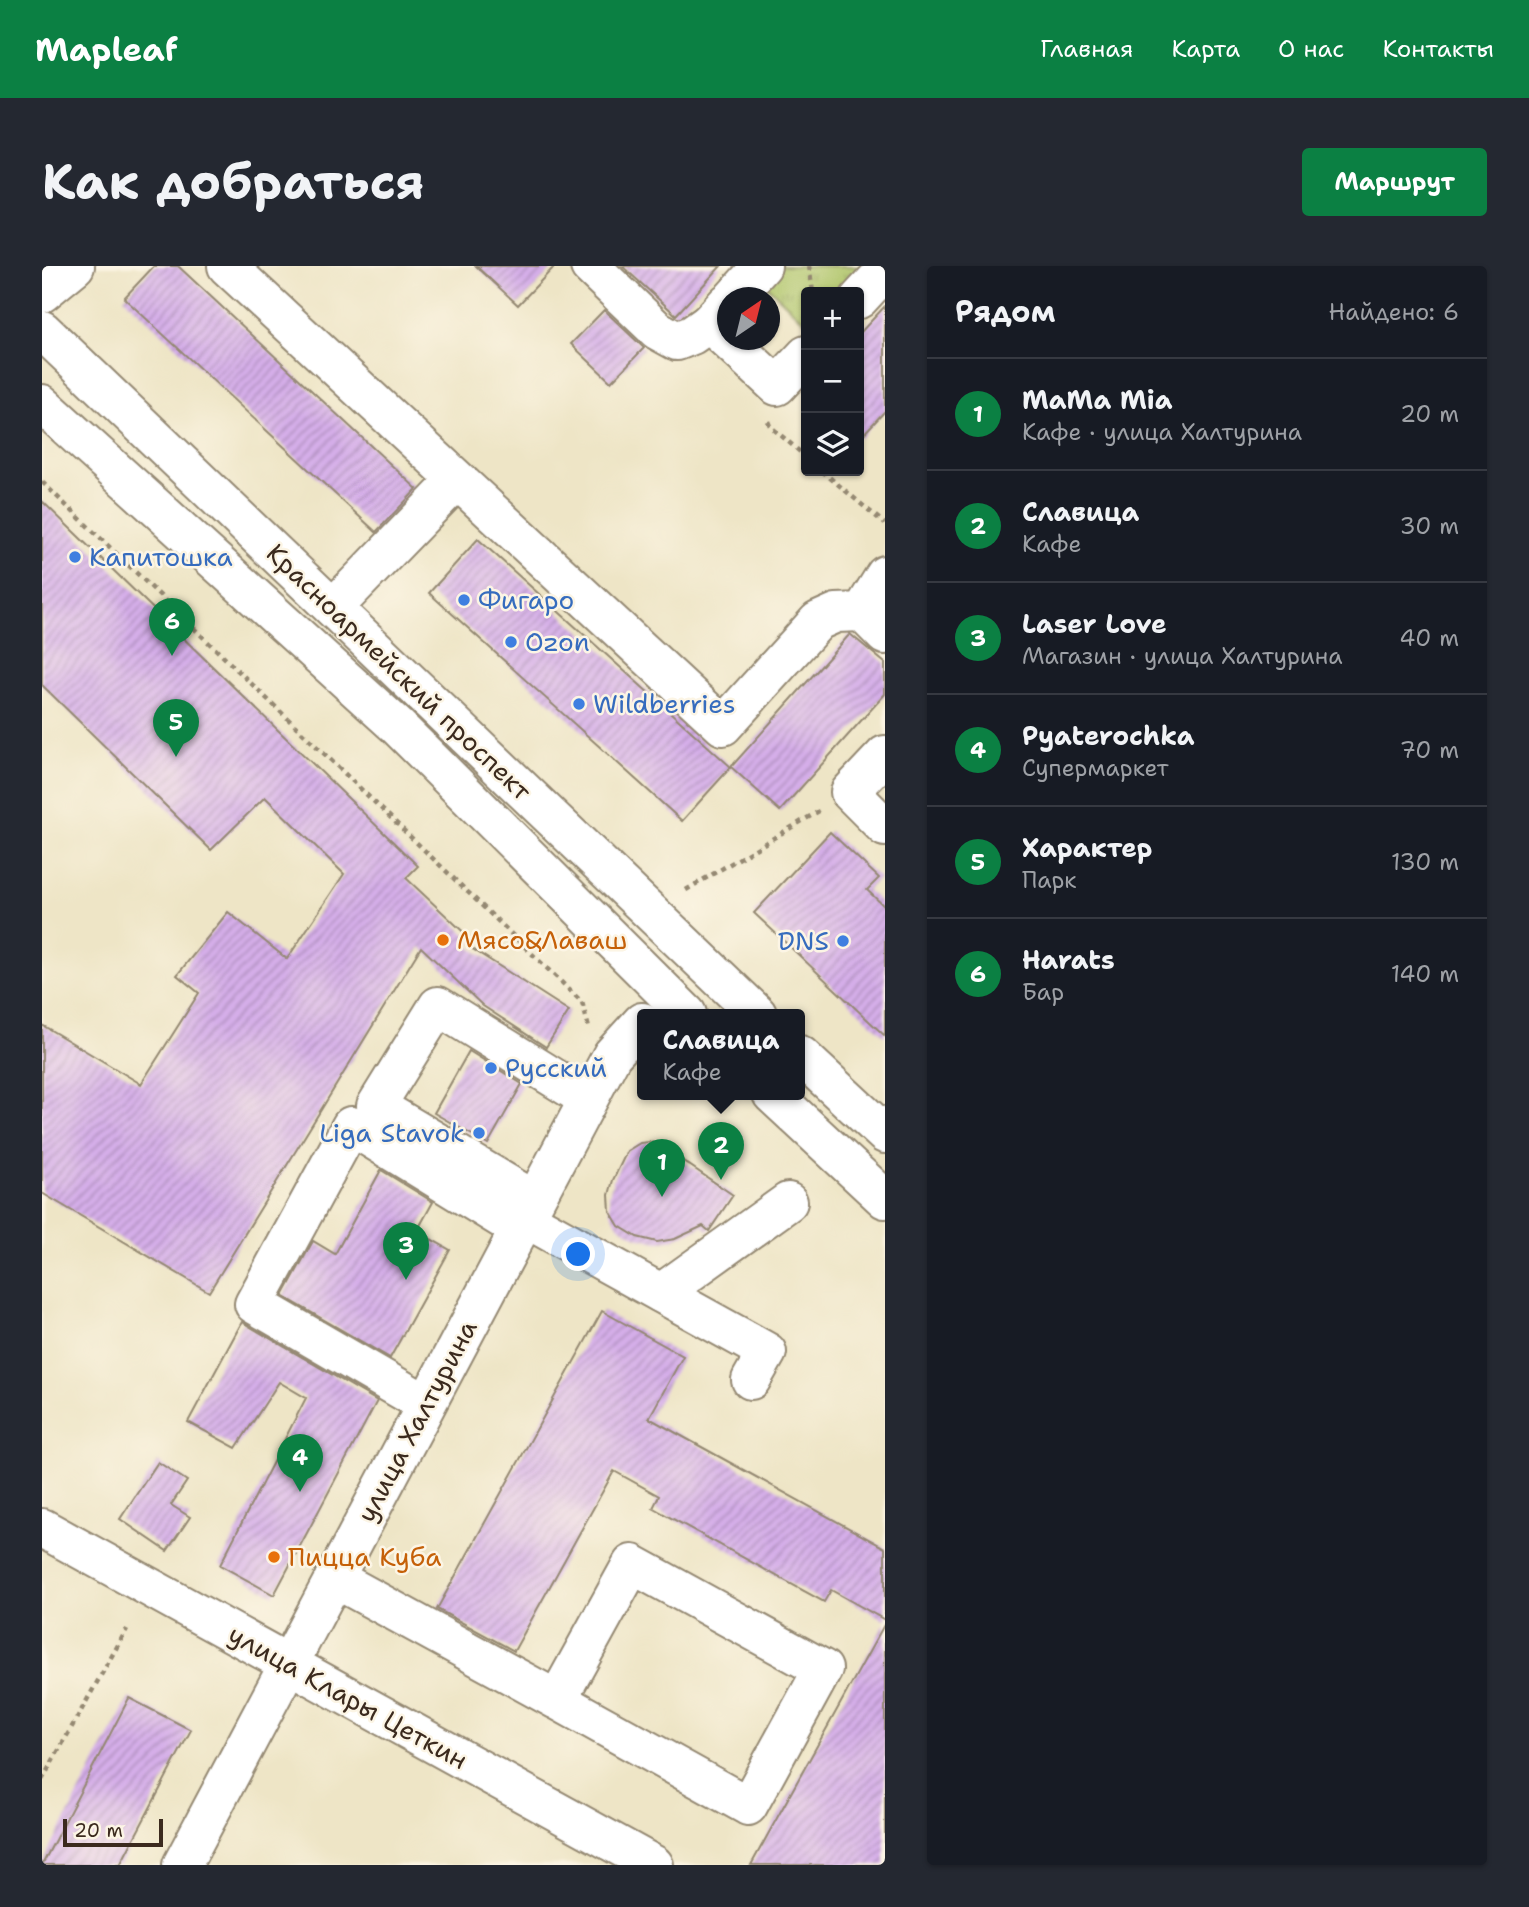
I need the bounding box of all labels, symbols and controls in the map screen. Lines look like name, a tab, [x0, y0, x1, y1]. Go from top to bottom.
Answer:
text: Mapleaf	[35, 27, 178, 72]
text: Главная	[1040, 33, 1133, 65]
text: Карта	[1171, 33, 1240, 65]
text: О нас	[1278, 33, 1344, 65]
text: Контакты	[1382, 33, 1494, 65]
button: Маршрут	[1302, 148, 1487, 216]
text: Как добраться	[42, 149, 424, 215]
north arrow	[717, 287, 780, 350]
map controls	[801, 287, 864, 476]
button: +	[801, 287, 864, 350]
text: Рядом	[955, 291, 1055, 332]
text: Найдено: 6	[1329, 297, 1459, 327]
button: −	[801, 350, 864, 413]
text: MaMa Mia	[1022, 382, 1173, 417]
text: 1	[973, 399, 983, 429]
text: 20 m	[1400, 399, 1459, 429]
button: layers	[801, 413, 864, 476]
text: Кафе · улица Халтурина	[1022, 417, 1302, 447]
text: Славица	[1022, 494, 1139, 529]
text: 2	[970, 511, 986, 541]
text: 30 m	[1400, 511, 1459, 541]
text: Кафе	[1022, 529, 1081, 559]
street label: Красноармейский проспект	[259, 536, 540, 808]
place label: Капитошка	[89, 539, 233, 574]
marker: Капитошка	[67, 549, 83, 565]
place label: Фигаро	[478, 582, 574, 617]
marker: Фигаро	[456, 592, 472, 608]
pin: 6	[149, 598, 195, 656]
text: Laser Love	[1022, 606, 1167, 641]
text: 3	[970, 623, 986, 653]
text: 40 m	[1399, 623, 1459, 653]
place label: Ozon	[525, 624, 590, 659]
marker: Ozon	[503, 634, 519, 650]
text: Магазин · улица Халтурина	[1022, 641, 1343, 671]
place label: Wildberries	[593, 686, 736, 721]
marker: Wildberries	[571, 696, 587, 712]
pin: 5	[153, 699, 199, 757]
text: Pyaterochka	[1022, 718, 1195, 753]
text: 4	[970, 735, 986, 765]
text: 70 m	[1400, 735, 1459, 765]
text: Супермаркет	[1022, 753, 1169, 783]
text: Характер	[1022, 830, 1152, 865]
text: 5	[971, 847, 985, 877]
text: 130 m	[1391, 847, 1459, 877]
text: Парк	[1022, 865, 1077, 895]
place label: Мясо&Лаваш	[457, 922, 627, 957]
place label: DNS	[778, 923, 829, 958]
marker: Мясо&Лаваш	[435, 932, 451, 948]
marker: DNS	[835, 933, 851, 949]
text: Harats	[1022, 942, 1115, 977]
text: 6	[970, 959, 986, 989]
text: 140 m	[1391, 959, 1459, 989]
text: Бар	[1022, 977, 1064, 1007]
popup	[637, 1009, 805, 1100]
text: Славица	[662, 1022, 780, 1057]
place label: Русский	[505, 1050, 607, 1085]
text: Кафе	[662, 1057, 722, 1087]
marker: Русский	[483, 1060, 499, 1076]
place label: Liga Stavok	[319, 1115, 465, 1150]
pin: 2	[698, 1122, 744, 1180]
marker: Liga Stavok	[471, 1125, 487, 1141]
pin: 1	[639, 1139, 685, 1197]
pin: 3	[383, 1222, 429, 1280]
your location	[561, 1237, 595, 1271]
street label: улица Халтурина	[348, 1313, 485, 1528]
pin: 4	[277, 1434, 323, 1492]
place label: Пицца Куба	[288, 1539, 441, 1574]
marker: Пицца Куба	[266, 1549, 282, 1565]
street label: улица Клары Цеткин	[222, 1616, 474, 1777]
scale bar	[63, 1816, 163, 1848]
text: 20 m	[74, 1818, 123, 1843]

